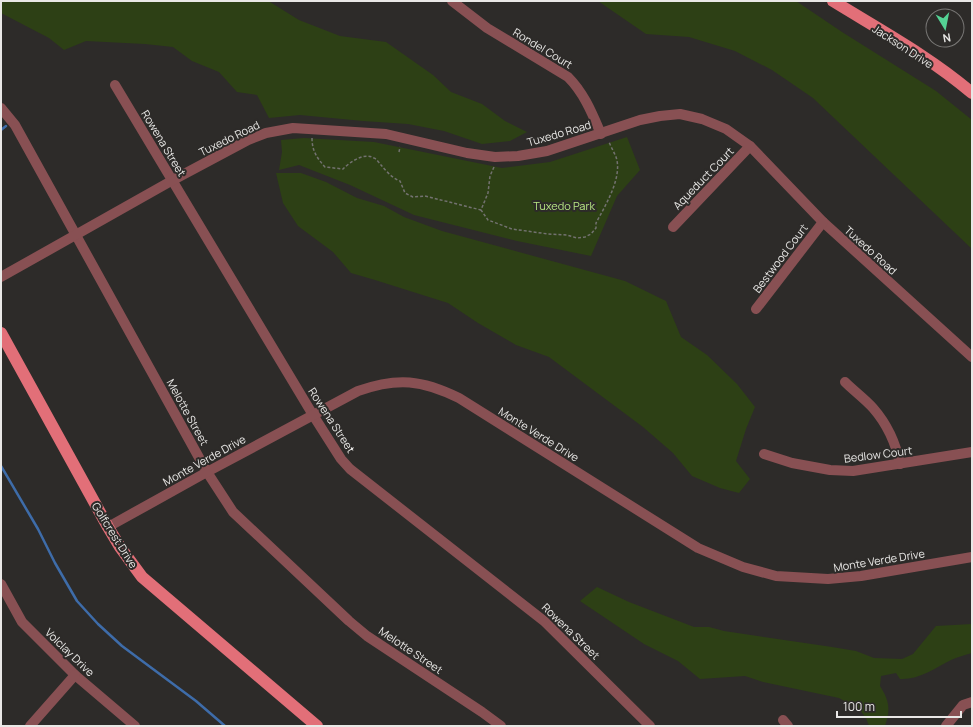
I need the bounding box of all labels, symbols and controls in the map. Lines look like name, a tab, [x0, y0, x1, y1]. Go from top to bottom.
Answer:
north arrow	[925, 8, 965, 48]
street label: Jackson Drive	[870, 21, 937, 71]
street label: Rondel Court	[510, 24, 576, 72]
text: N	[942, 30, 952, 46]
street label: Rowena Street	[138, 107, 190, 179]
street label: Tuxedo Road	[196, 117, 262, 159]
street label: Tuxedo Road	[525, 117, 593, 149]
street label: Aqueduct Court	[669, 143, 737, 213]
park label: Tuxedo Park	[533, 198, 595, 213]
street label: Bestwood Court	[749, 221, 811, 295]
street label: Tuxedo Road	[842, 222, 900, 278]
street label: Melotte Street	[164, 376, 212, 448]
street label: Rowena Street	[305, 385, 359, 455]
street label: Monte Verde Drive	[496, 403, 583, 465]
street label: Monte Verde Drive	[160, 431, 248, 489]
street label: Bedlow Court	[843, 442, 913, 466]
street label: Golfcrest Drive	[89, 499, 142, 571]
street label: Monte Verde Drive	[832, 545, 926, 575]
street label: Rowena Street	[539, 600, 603, 662]
street label: Melotte Street	[376, 623, 446, 677]
street label: Volclay Drive	[42, 625, 98, 680]
scale bar	[837, 693, 961, 719]
text: 100 m	[843, 698, 875, 715]

